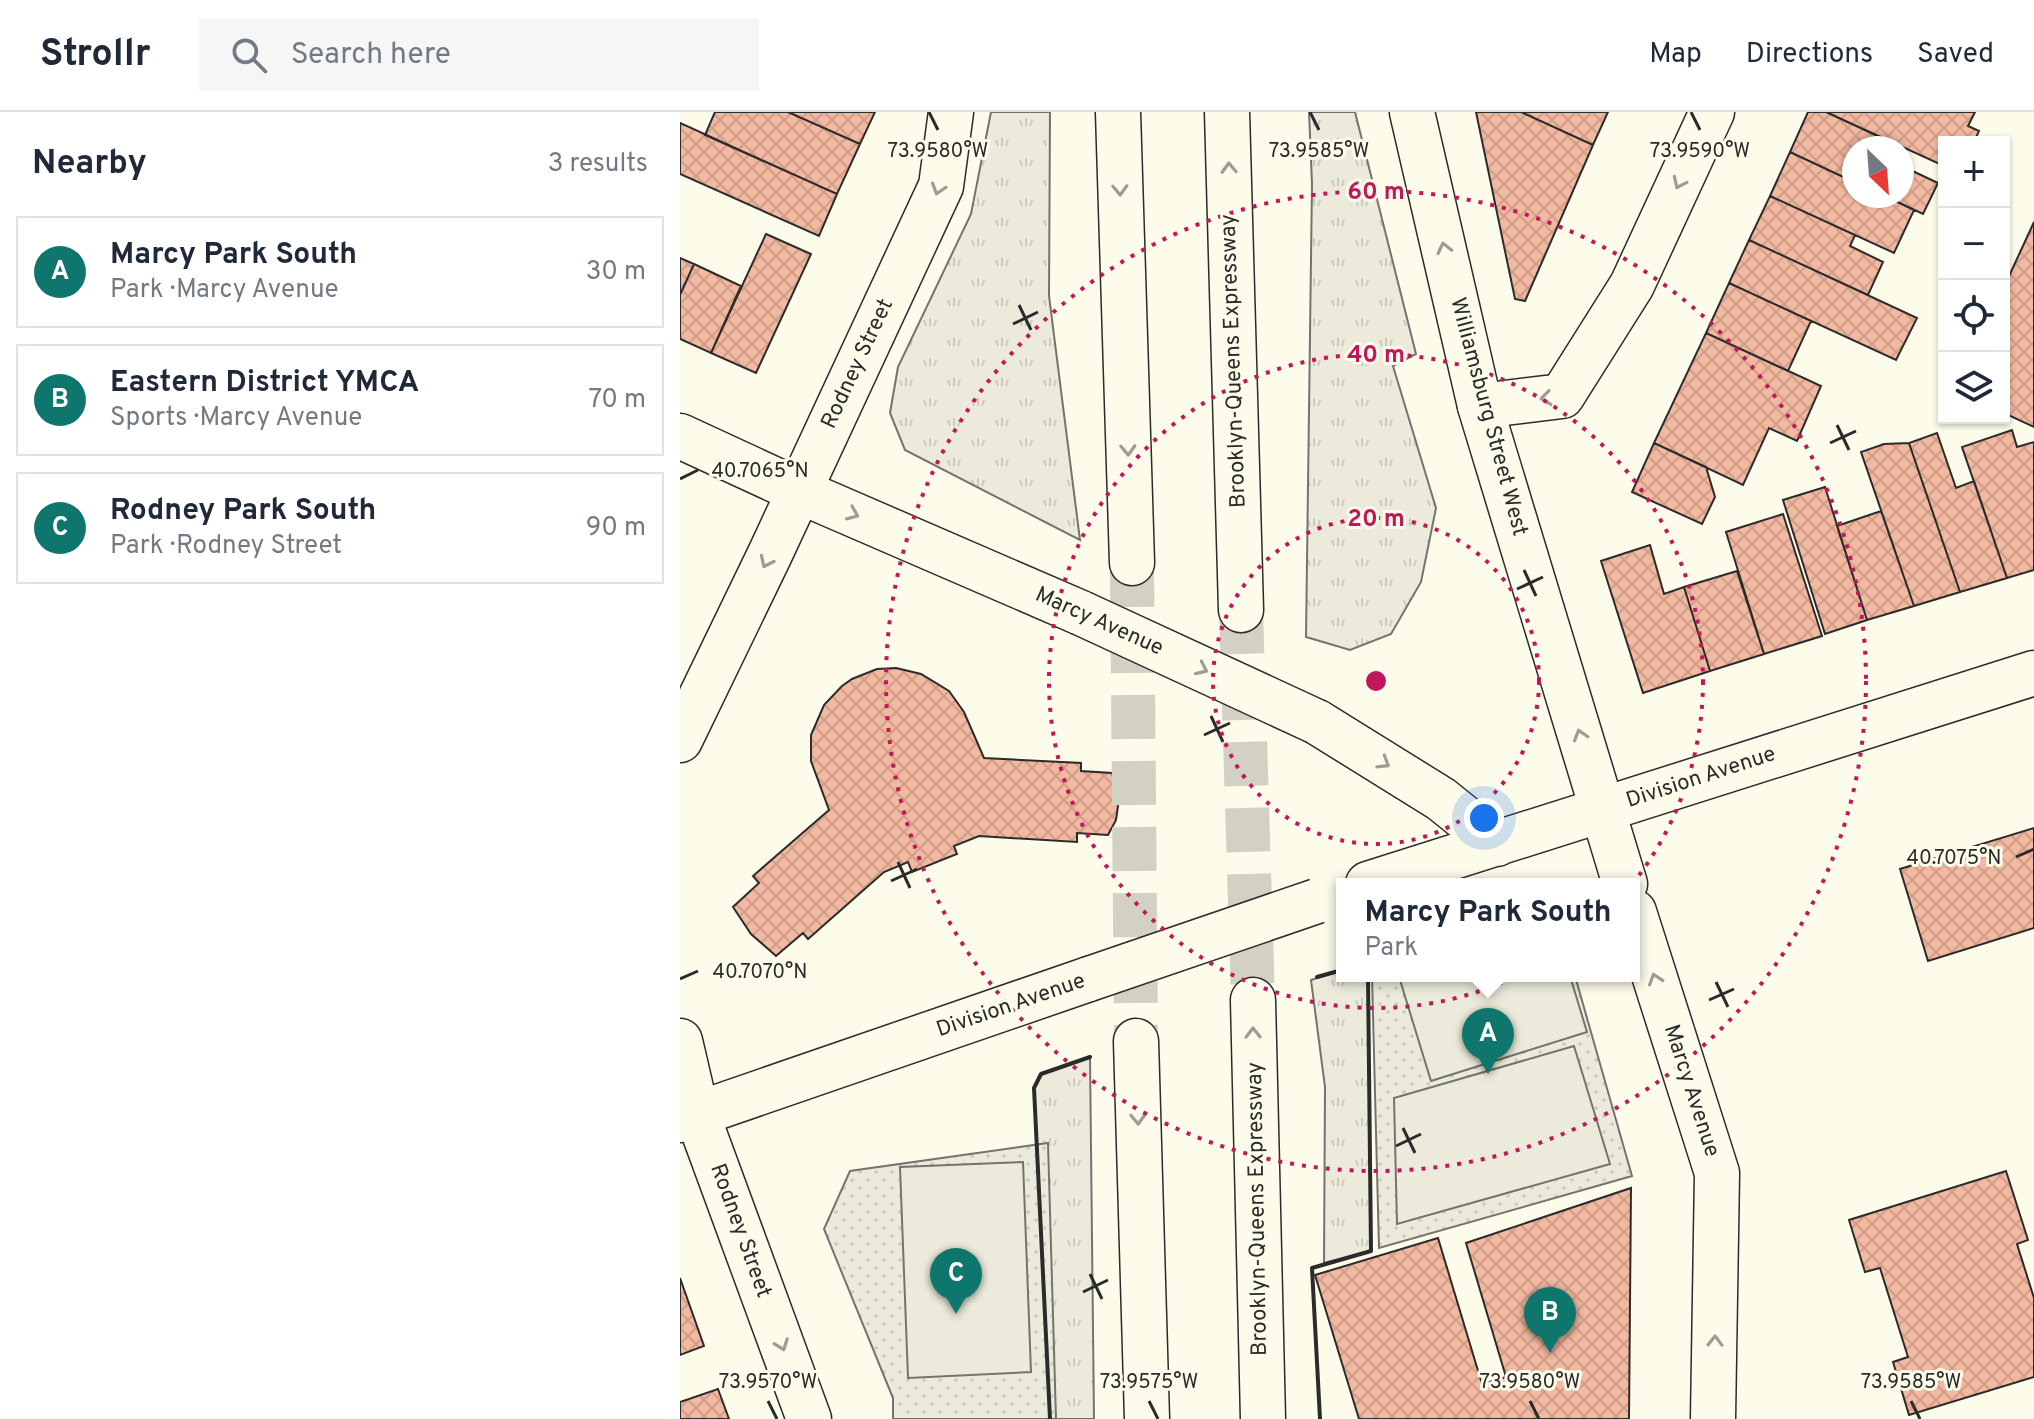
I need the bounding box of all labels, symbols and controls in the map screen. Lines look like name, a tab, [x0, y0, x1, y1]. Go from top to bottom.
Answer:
search box	[199, 19, 759, 91]
text: Strollr	[40, 31, 151, 80]
icon: search	[227, 33, 271, 77]
text: Search here	[291, 37, 451, 74]
text: Map	[1649, 37, 1702, 73]
text: Directions	[1746, 37, 1873, 73]
text: Saved	[1917, 37, 1994, 73]
north arrow	[1842, 136, 1914, 208]
map controls	[1938, 136, 2010, 424]
button: +	[1938, 136, 2010, 208]
text: 73.9580°W	[888, 139, 988, 165]
text: 73.9585°W	[1269, 139, 1369, 165]
text: 73.9590°W	[1650, 139, 1750, 165]
text: Nearby	[32, 143, 147, 186]
text: 3 results	[548, 148, 648, 181]
one-way arrow	[1220, 161, 1237, 174]
one-way arrow	[1673, 175, 1689, 189]
text: 60 m	[1347, 178, 1405, 208]
one-way arrow	[931, 181, 947, 195]
one-way arrow	[1111, 184, 1129, 197]
button: −	[1938, 208, 2010, 280]
street label: Brooklyn-Queens Expressway	[1215, 214, 1253, 508]
text: Marcy Park South	[110, 237, 357, 274]
one-way arrow	[1436, 242, 1453, 256]
text: A	[51, 256, 69, 289]
text: 30 m	[586, 256, 646, 289]
text: Park · Marcy Avenue	[110, 274, 338, 307]
button: locate	[1938, 280, 2010, 352]
street label: Rodney Street	[816, 295, 900, 433]
street label: Williamsburg Street West	[1443, 295, 1533, 539]
text: 40 m	[1347, 341, 1405, 371]
button: layers	[1938, 352, 2010, 424]
text: Eastern District YMCA	[110, 365, 419, 402]
text: B	[51, 384, 69, 417]
text: 70 m	[588, 384, 646, 417]
one-way arrow	[1539, 389, 1552, 406]
text: Sports · Marcy Avenue	[110, 402, 362, 435]
one-way arrow	[1120, 444, 1137, 457]
text: 40.7065°N	[711, 459, 809, 485]
text: Rodney Park South	[110, 493, 376, 530]
one-way arrow	[845, 504, 859, 521]
text: 20 m	[1347, 505, 1405, 535]
text: C	[52, 512, 68, 545]
text: 90 m	[586, 512, 646, 545]
text: Park · Rodney Street	[110, 530, 342, 563]
one-way arrow	[760, 554, 776, 568]
street label: Marcy Avenue	[1031, 582, 1167, 662]
one-way arrow	[1194, 660, 1209, 676]
centre of rings	[1362, 667, 1390, 695]
one-way arrow	[1573, 729, 1589, 742]
street label: Division Avenue	[1623, 741, 1779, 815]
one-way arrow	[1375, 754, 1390, 769]
your location	[1464, 798, 1504, 838]
text: 40.7075°N	[1906, 846, 2002, 872]
popup	[1336, 878, 1640, 982]
text: Marcy Park South	[1364, 895, 1612, 932]
text: Park	[1364, 932, 1418, 965]
text: 40.7070°N	[713, 960, 807, 986]
street label: Division Avenue	[933, 968, 1089, 1044]
one-way arrow	[1649, 972, 1665, 986]
pin: A	[1462, 1008, 1514, 1074]
street label: Marcy Avenue	[1657, 1021, 1725, 1161]
one-way arrow	[1245, 1026, 1262, 1039]
street label: Brooklyn-Queens Expressway	[1242, 1062, 1274, 1356]
one-way arrow	[1130, 1113, 1147, 1126]
street label: Rodney Street	[703, 1160, 777, 1302]
pin: C	[930, 1248, 982, 1314]
pin: B	[1524, 1287, 1576, 1353]
one-way arrow	[1706, 1334, 1723, 1347]
one-way arrow	[772, 1337, 789, 1351]
text: 73.9570°W	[719, 1370, 817, 1396]
text: 73.9575°W	[1100, 1370, 1198, 1396]
text: 73.9580°W	[1480, 1370, 1580, 1396]
text: 73.9585°W	[1861, 1370, 1961, 1396]

